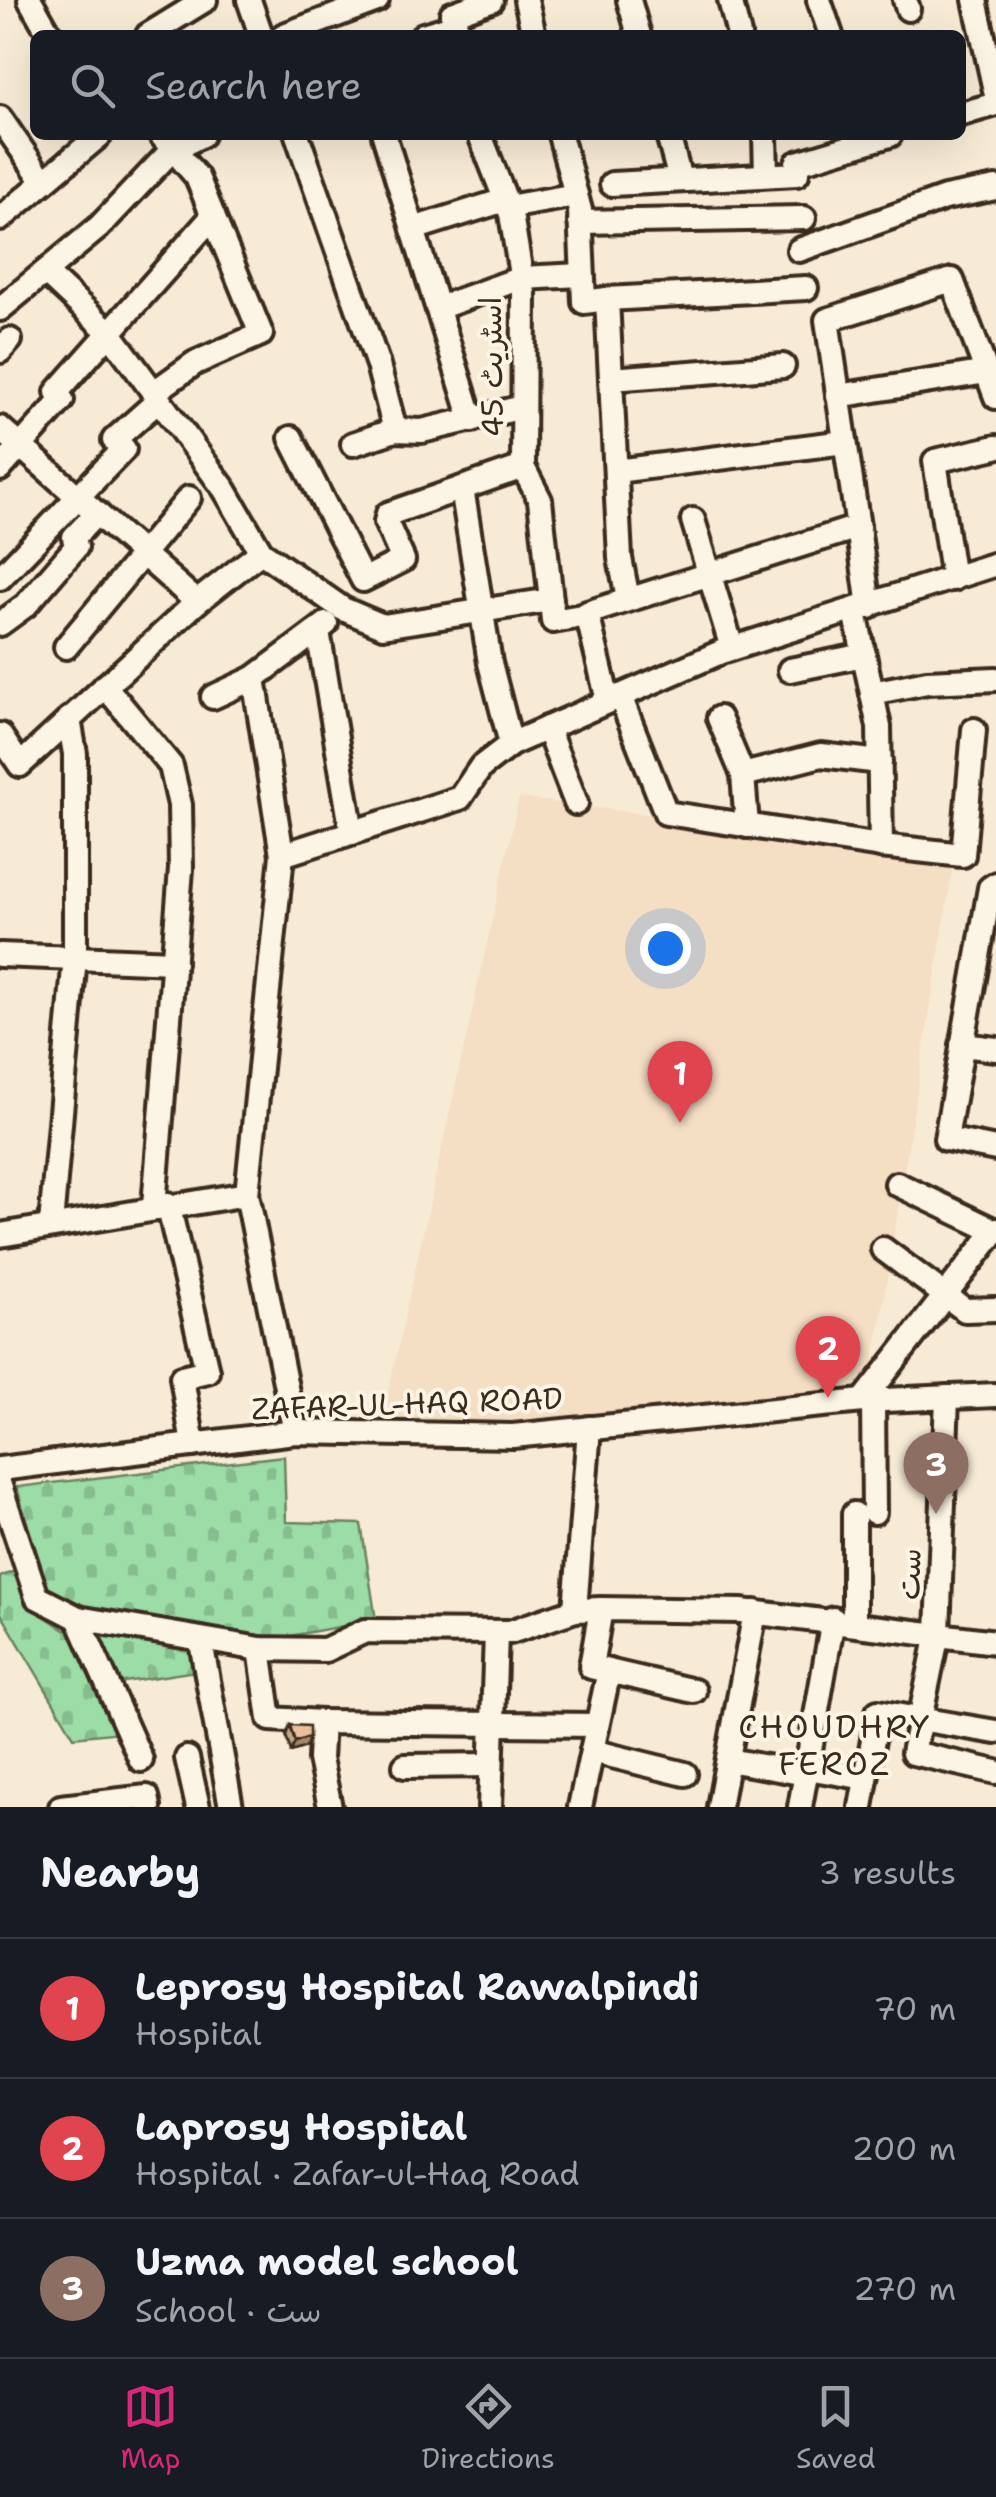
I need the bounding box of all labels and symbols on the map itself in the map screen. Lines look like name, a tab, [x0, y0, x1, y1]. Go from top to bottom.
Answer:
street label: اسٹریٹ 45	[470, 297, 513, 437]
your location	[640, 923, 691, 974]
pin: 1	[648, 1040, 712, 1123]
pin: 2	[796, 1316, 860, 1398]
street label: ZAFAR-UL-HAQ ROAD	[251, 1378, 563, 1429]
pin: 3	[904, 1432, 968, 1514]
street label: ست	[888, 1547, 931, 1600]
district label: CHOUDHRY FEROZ	[738, 1705, 932, 1785]

